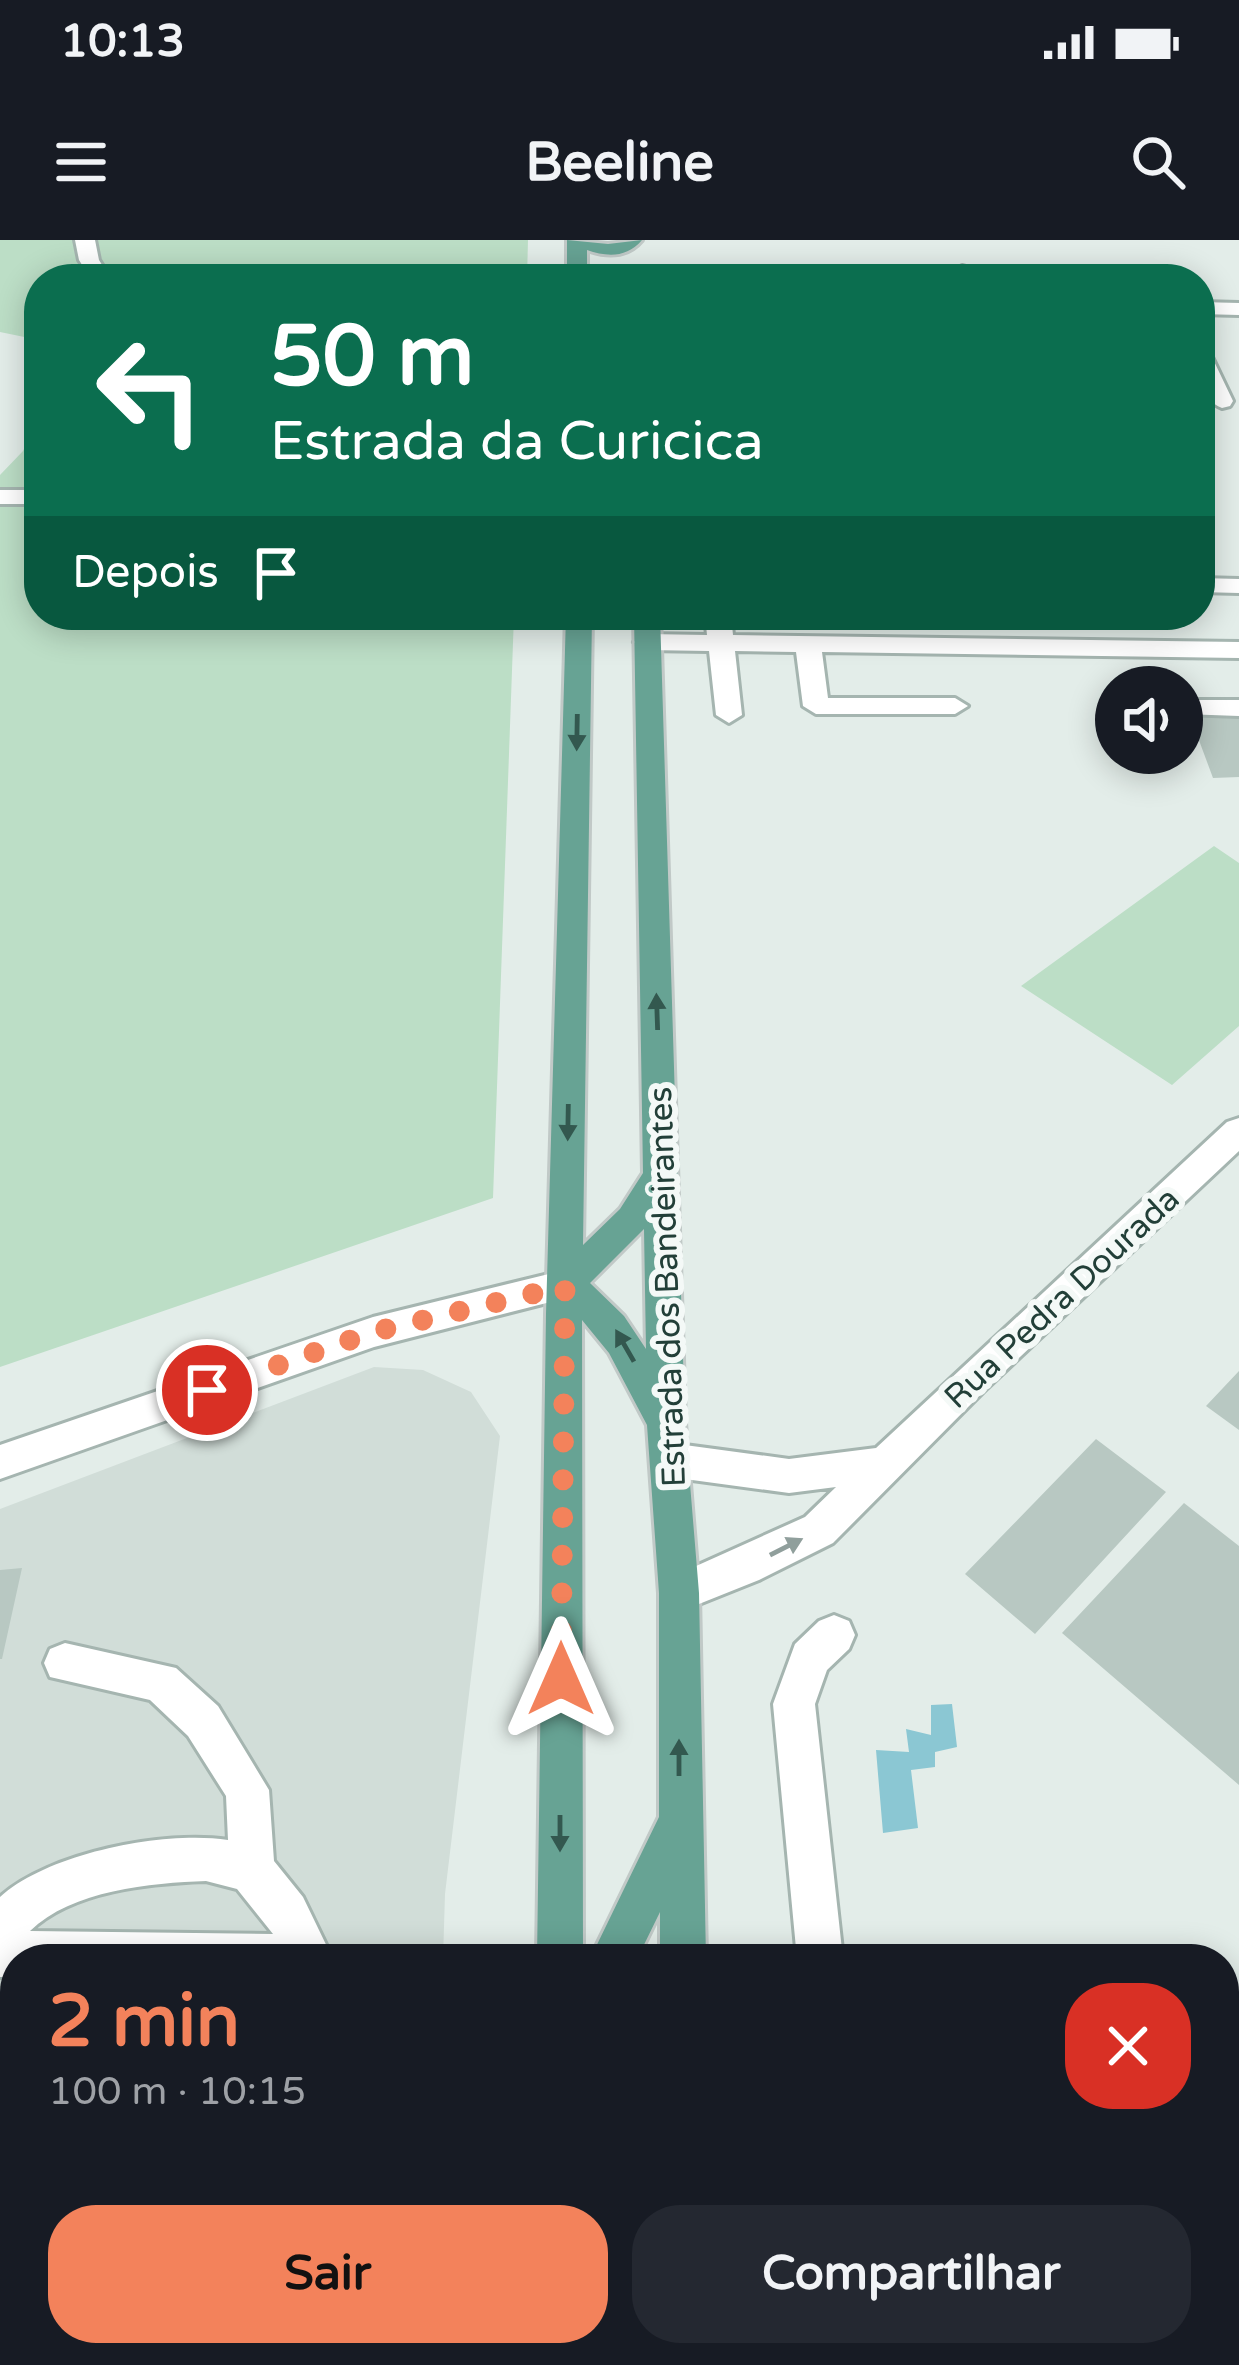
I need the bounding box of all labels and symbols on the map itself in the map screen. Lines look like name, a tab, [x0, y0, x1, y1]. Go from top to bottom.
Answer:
one-way arrow	[567, 714, 586, 752]
one-way arrow	[648, 992, 667, 1030]
street label: Estrada dos Bandeirantes	[641, 1086, 694, 1488]
one-way arrow	[559, 1104, 578, 1142]
street label: Rua Pedra Dourada	[937, 1179, 1187, 1417]
one-way arrow	[615, 1330, 636, 1363]
pin	[156, 1339, 258, 1441]
one-way arrow	[769, 1538, 804, 1558]
position arrow	[498, 1616, 624, 1742]
one-way arrow	[669, 1738, 689, 1776]
one-way arrow	[550, 1815, 570, 1853]

